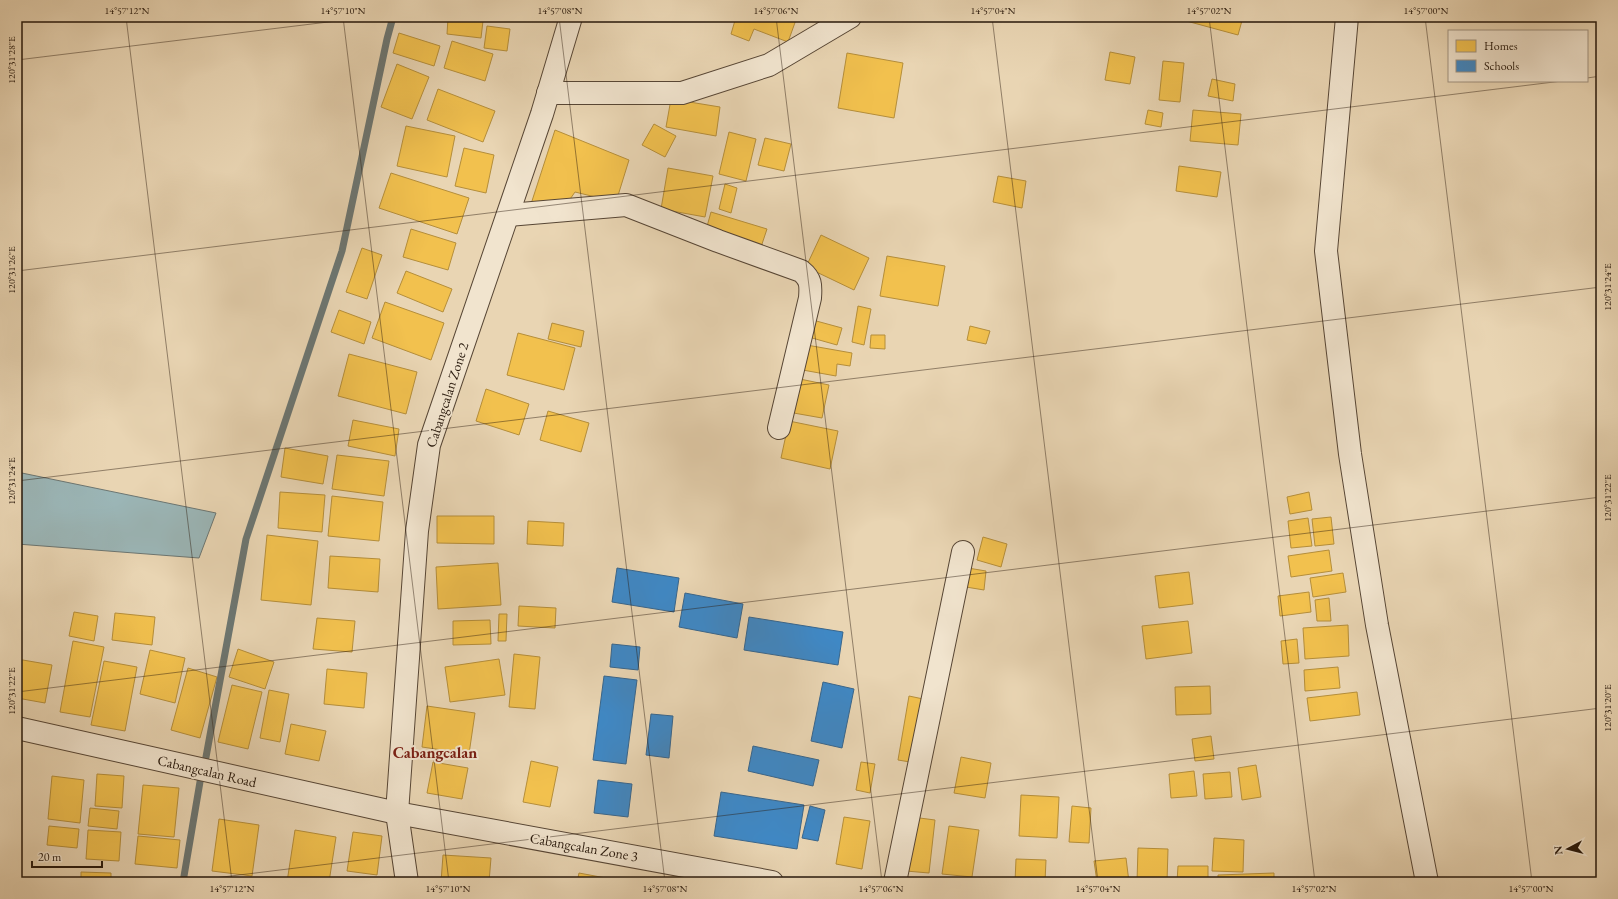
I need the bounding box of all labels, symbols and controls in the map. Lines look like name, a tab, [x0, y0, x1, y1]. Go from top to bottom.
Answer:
text: 14°57'12"N	[105, 4, 150, 17]
text: 14°57'10"N	[321, 4, 366, 17]
text: 14°57'08"N	[538, 4, 583, 17]
text: 14°57'06"N	[754, 4, 799, 17]
text: 14°57'04"N	[971, 4, 1016, 17]
text: 14°57'02"N	[1187, 4, 1232, 17]
text: 14°57'00"N	[1404, 4, 1449, 17]
legend	[1448, 30, 1588, 82]
text: 120°31'28"E	[5, 36, 18, 84]
text: Homes	[1484, 38, 1518, 54]
text: Schools	[1484, 58, 1519, 74]
text: 120°31'26"E	[5, 246, 18, 294]
text: 120°31'24"E	[1601, 263, 1614, 311]
street label: Cabangcalan Zone 2	[422, 340, 473, 450]
text: 120°31'24"E	[5, 457, 18, 505]
text: 120°31'22"E	[1601, 474, 1614, 522]
text: 120°31'22"E	[5, 667, 18, 715]
text: 120°31'20"E	[1601, 684, 1614, 732]
district label: Cabangcalan	[393, 742, 477, 763]
street label: Cabangcalan Road	[156, 751, 259, 791]
street label: Cabangcalan Zone 3	[529, 829, 640, 865]
north arrow	[1548, 829, 1588, 869]
scale bar	[32, 843, 102, 869]
text: N	[1551, 845, 1566, 855]
text: 20 m	[38, 849, 62, 865]
text: 14°57'12"N	[210, 882, 255, 895]
text: 14°57'10"N	[426, 882, 471, 895]
text: 14°57'08"N	[643, 882, 688, 895]
text: 14°57'06"N	[859, 882, 904, 895]
text: 14°57'04"N	[1076, 882, 1121, 895]
text: 14°57'02"N	[1292, 882, 1337, 895]
text: 14°57'00"N	[1509, 882, 1554, 895]

